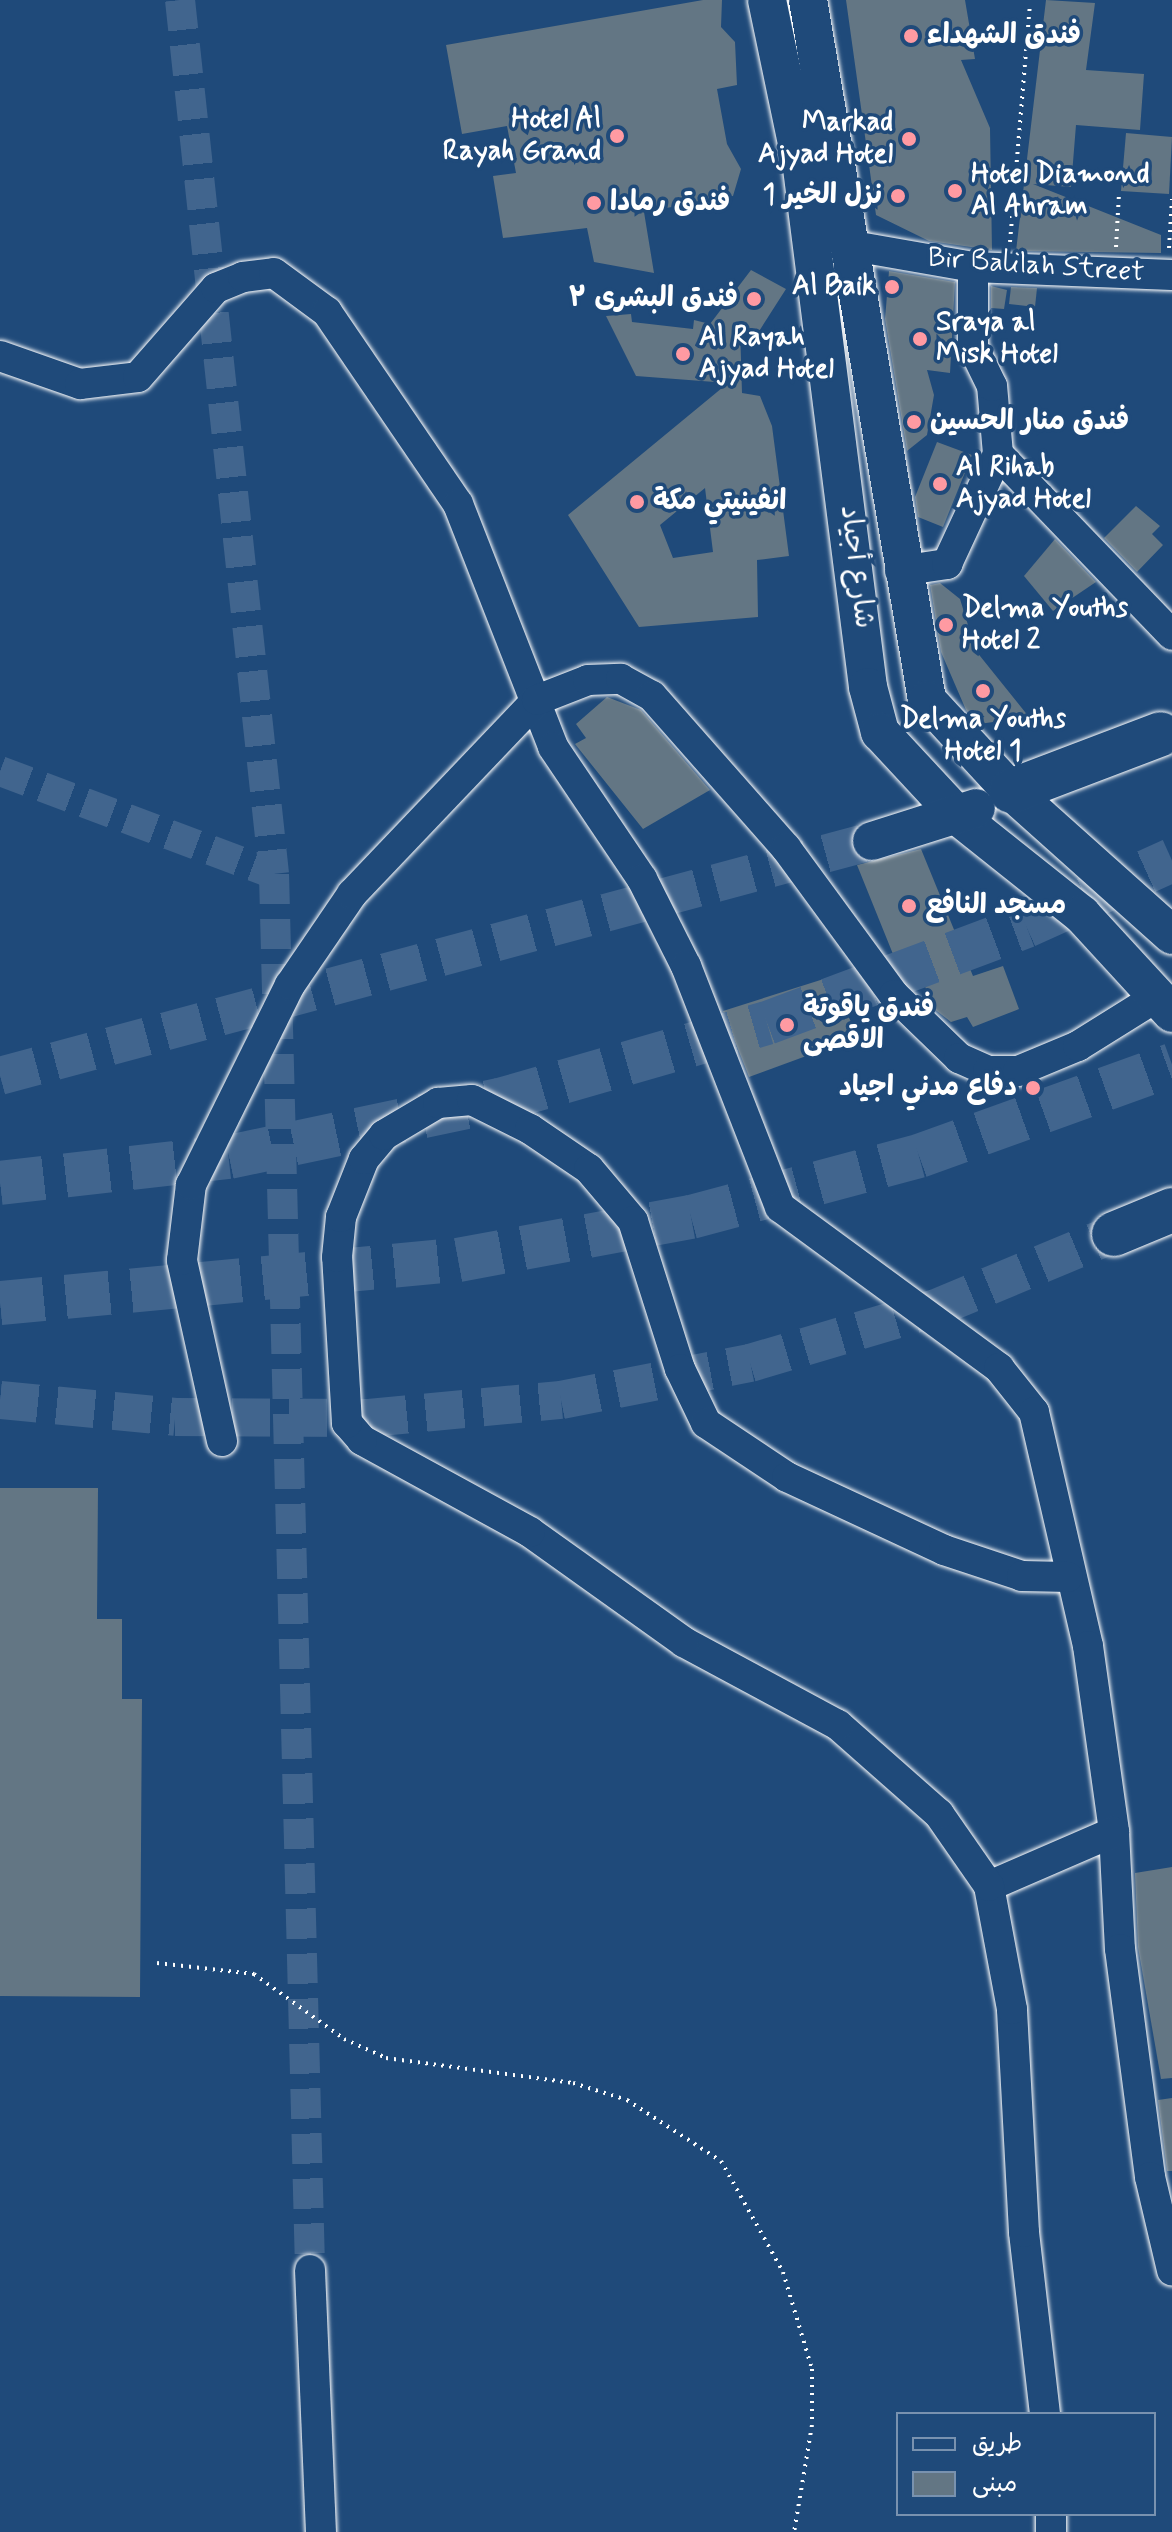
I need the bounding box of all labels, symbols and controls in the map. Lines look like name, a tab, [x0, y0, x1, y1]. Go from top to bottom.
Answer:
place label: فندق الشهداء	[927, 19, 1081, 53]
marker: فندق الشهداء	[902, 27, 920, 45]
place label: Hotel Al Rayah Grand	[443, 103, 601, 169]
place label: Markad Ajyad Hotel	[758, 106, 893, 172]
marker: Hotel Al Rayah Grand	[608, 127, 626, 145]
marker: Markad Ajyad Hotel	[900, 130, 918, 148]
place label: Hotel Diamond Al Ahram	[971, 158, 1147, 224]
place label: نزل الخير 1	[763, 179, 882, 213]
marker: Hotel Diamond Al Ahram	[946, 182, 964, 200]
place label: فندق رمادا	[610, 186, 730, 220]
marker: نزل الخير 1	[889, 187, 907, 205]
marker: فندق رمادا	[585, 194, 603, 212]
street label: Bir Balilah Street	[927, 242, 1145, 290]
place label: Al Baik	[789, 270, 876, 304]
marker: Al Baik	[883, 278, 901, 296]
place label: فندق البشرى ٣	[569, 282, 738, 316]
marker: فندق البشرى ٣	[745, 290, 763, 308]
place label: Sraya al Misk Hotel	[936, 306, 1058, 372]
place label: Al Rayah Ajyad Hotel	[699, 321, 834, 387]
marker: Sraya al Misk Hotel	[911, 330, 929, 348]
marker: Al Rayah Ajyad Hotel	[674, 345, 692, 363]
place label: فندق منار الحسين	[930, 405, 1129, 439]
marker: فندق منار الحسين	[905, 413, 923, 431]
place label: Al Rihab Ajyad Hotel	[956, 451, 1091, 517]
marker: Al Rihab Ajyad Hotel	[931, 475, 949, 493]
place label: انفينيتي مكة	[653, 485, 786, 519]
marker: انفينيتي مكة	[628, 493, 646, 511]
street label: شارع أجياد	[832, 504, 880, 630]
place label: Delma Youths Hotel 2	[962, 592, 1126, 658]
marker: Delma Youths Hotel 2	[937, 616, 955, 634]
marker: Delma Youths Hotel 1	[974, 682, 992, 700]
place label: Delma Youths Hotel 1	[901, 703, 1065, 769]
place label: مسجد النافع	[925, 889, 1066, 923]
marker: مسجد النافع	[900, 897, 918, 915]
place label: فندق ياقوتة الاقصى	[803, 992, 934, 1058]
marker: فندق ياقوتة الاقصى	[778, 1016, 796, 1034]
place label: دفاع مدني اجياد	[839, 1071, 1017, 1105]
marker: دفاع مدني اجياد	[1024, 1079, 1042, 1097]
legend	[896, 2412, 1156, 2516]
text: طريق	[972, 2429, 1022, 2460]
text: مبنى	[972, 2469, 1017, 2500]

